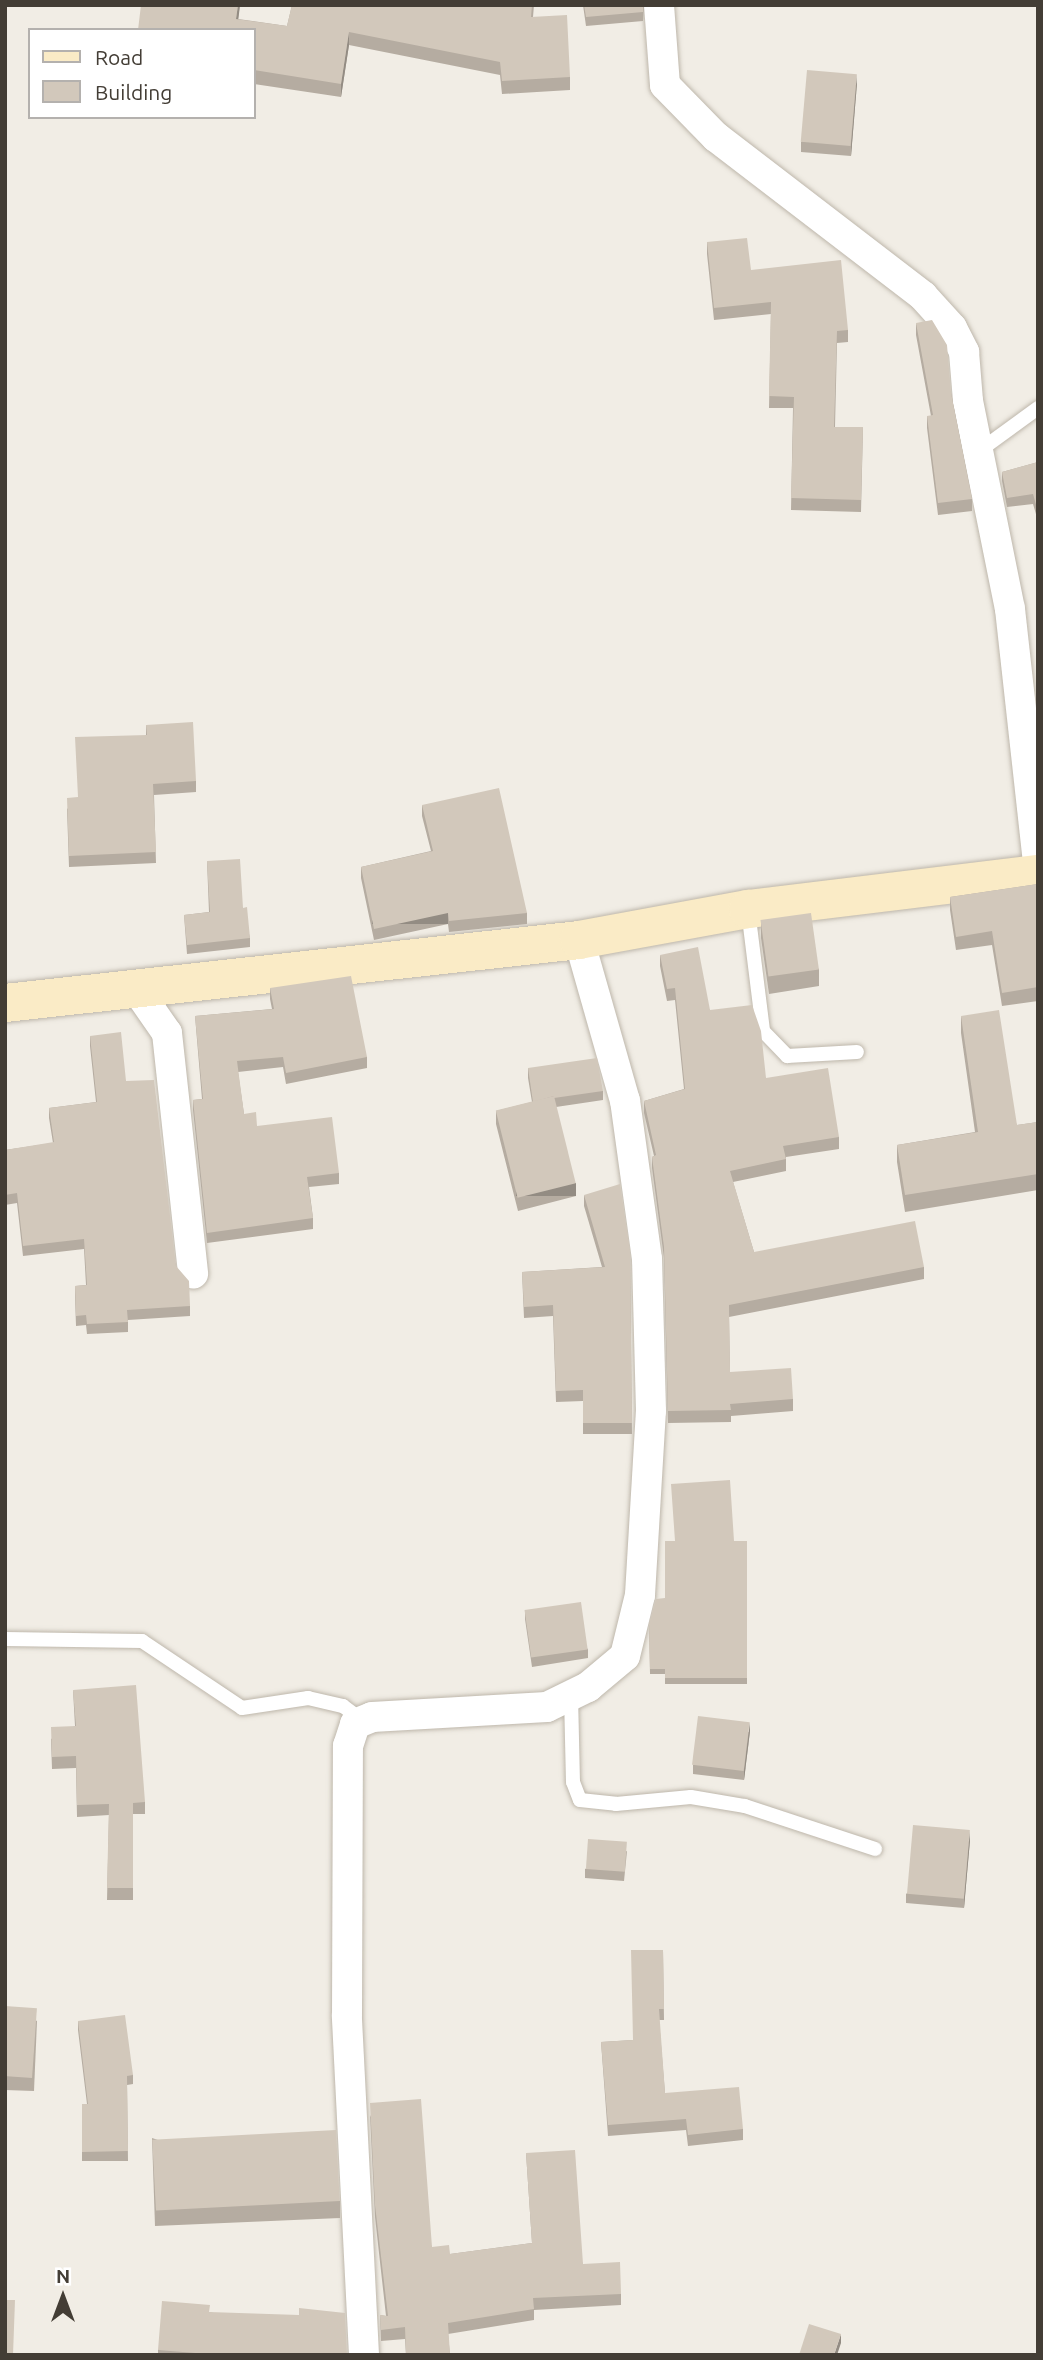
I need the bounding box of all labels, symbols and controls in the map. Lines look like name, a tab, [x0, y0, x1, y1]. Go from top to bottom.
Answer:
legend	[28, 28, 256, 119]
text: Road	[95, 45, 143, 69]
text: Building	[95, 80, 172, 104]
north arrow	[28, 2262, 98, 2332]
text: N	[56, 2265, 70, 2287]

